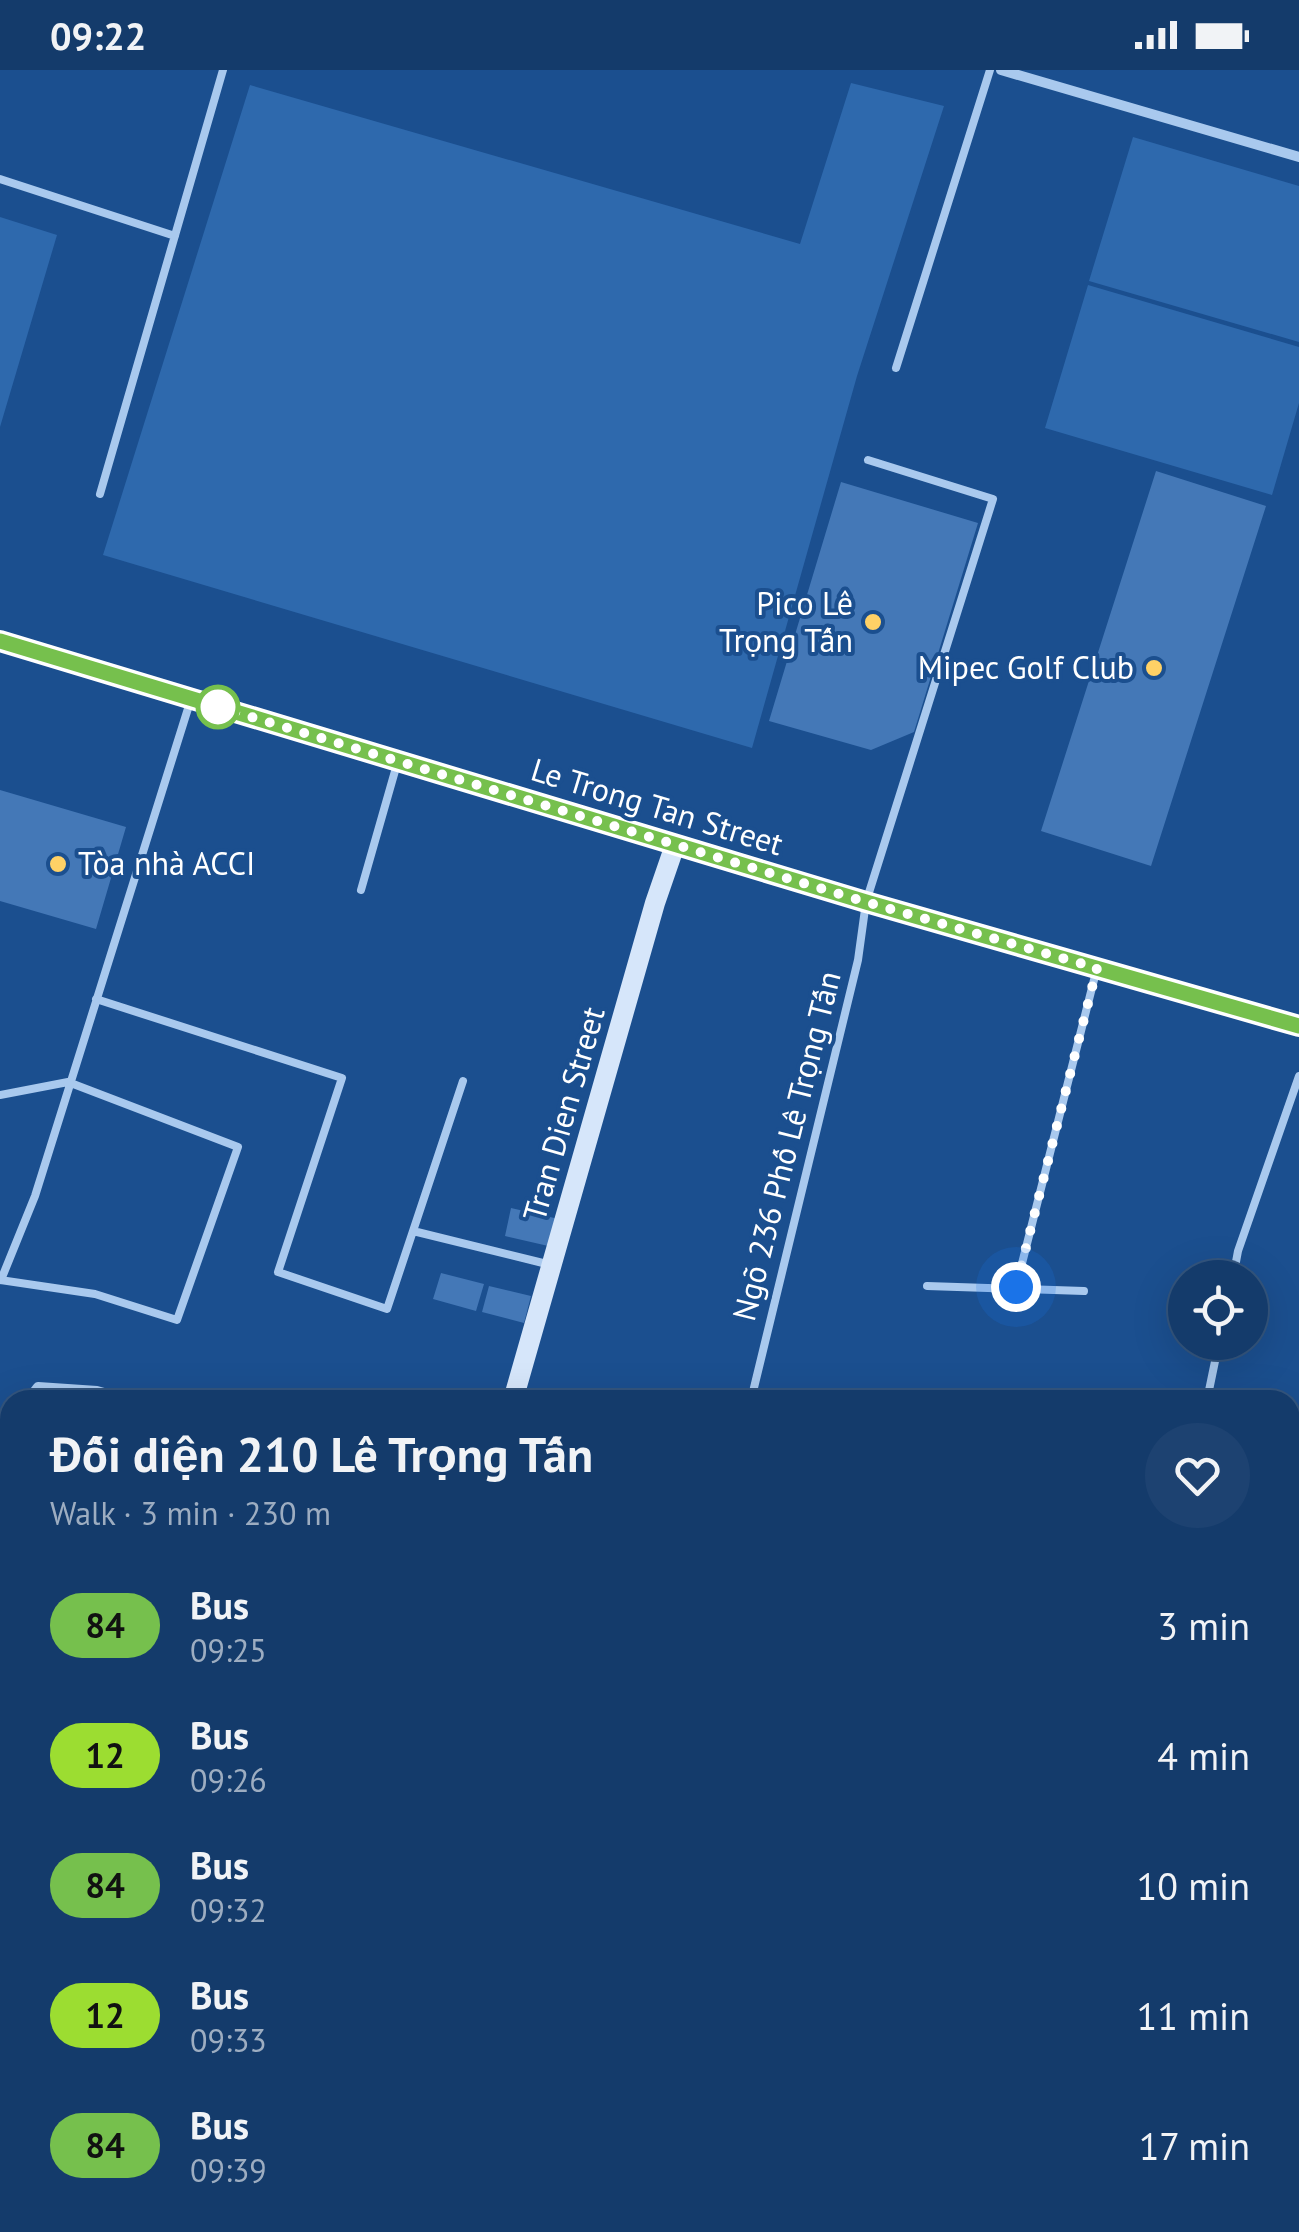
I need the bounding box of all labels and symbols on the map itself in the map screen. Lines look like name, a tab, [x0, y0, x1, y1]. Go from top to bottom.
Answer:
place label: Pico Lê Trọng Tấn	[719, 582, 853, 661]
marker: Pico Lê Trọng Tấn	[862, 611, 884, 633]
place label: Mipec Golf Club	[918, 646, 1134, 688]
marker: Mipec Golf Club	[1143, 657, 1165, 679]
unlabelled marker	[197, 686, 239, 728]
street label: Le Trong Tan Street	[526, 748, 788, 864]
place label: Tòa nhà ACCI	[78, 842, 255, 884]
marker: Tòa nhà ACCI	[47, 853, 69, 875]
street label: Ngõ 236 Phố Lê Trọng Tấn	[722, 967, 850, 1325]
street label: Tran Dien Street	[512, 1002, 614, 1226]
your location	[991, 1262, 1041, 1312]

